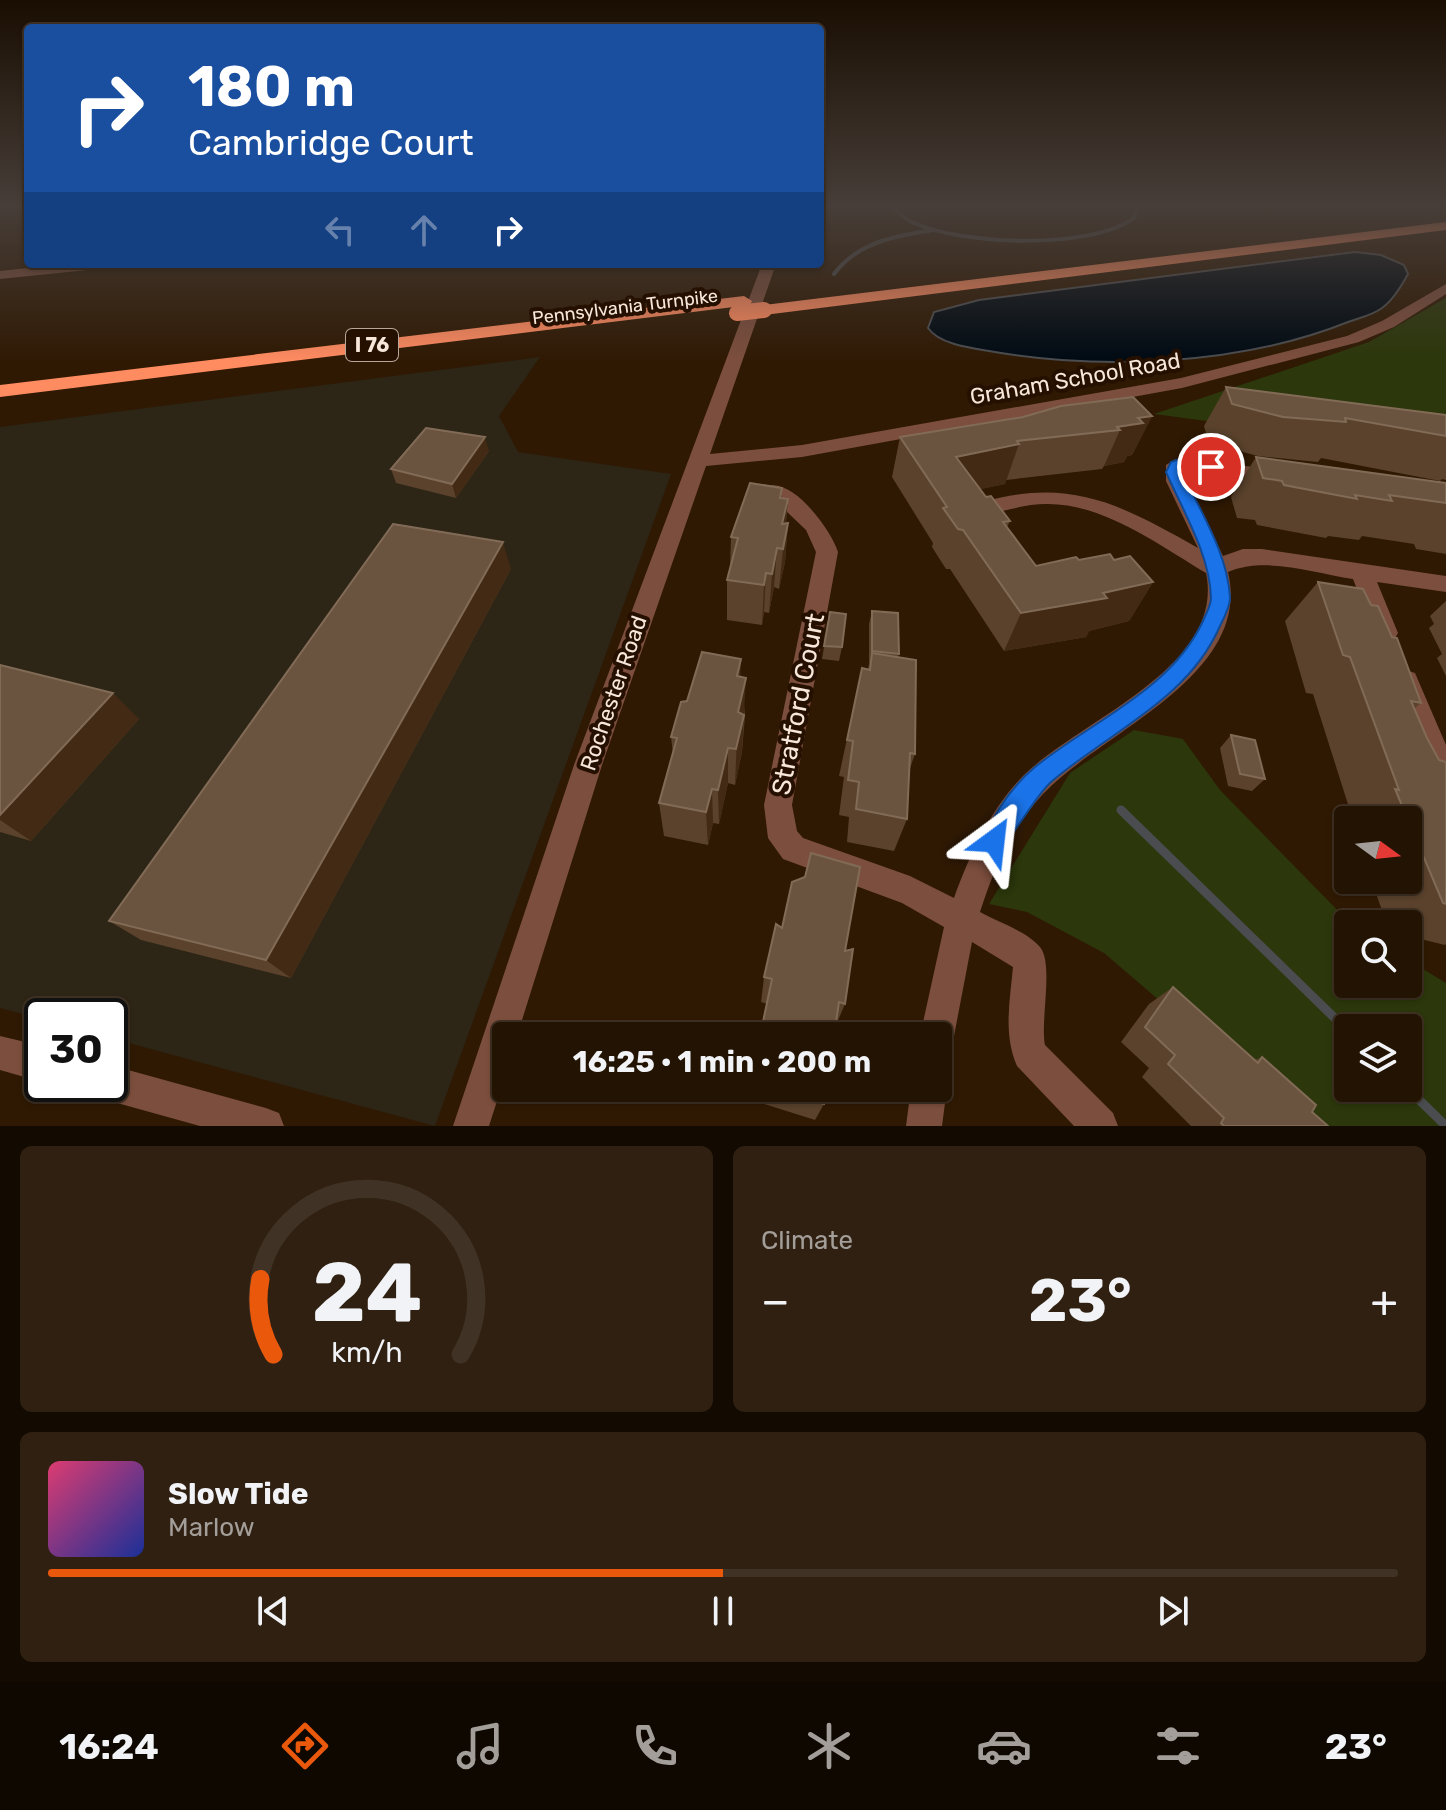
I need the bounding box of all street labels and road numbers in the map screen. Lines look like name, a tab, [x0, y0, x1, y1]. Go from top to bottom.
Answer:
street label: Pennsylvania Turnpike	[531, 285, 719, 329]
road number: I 76	[346, 329, 398, 361]
street label: Graham School Road	[968, 347, 1182, 410]
street label: Stratford Court	[766, 611, 831, 798]
street label: Rochester Road	[574, 612, 653, 774]

